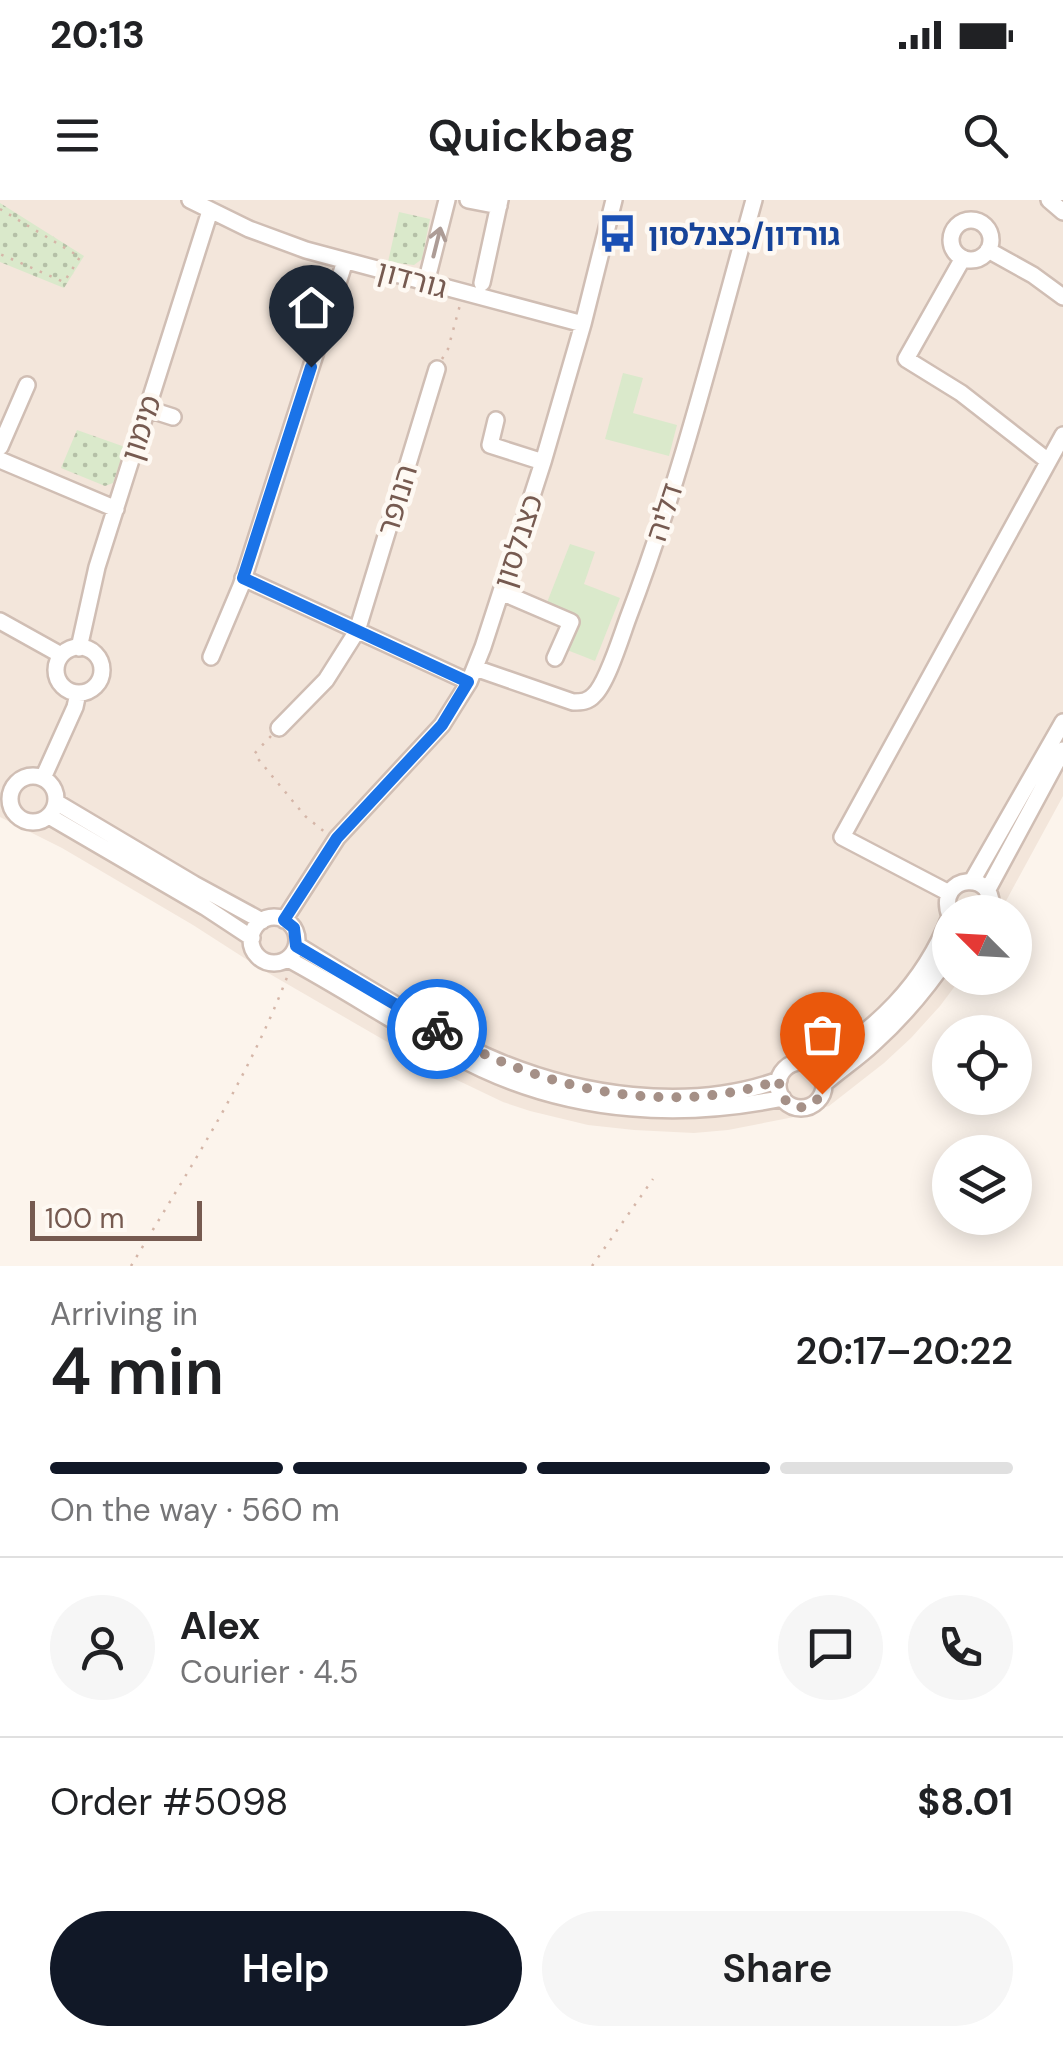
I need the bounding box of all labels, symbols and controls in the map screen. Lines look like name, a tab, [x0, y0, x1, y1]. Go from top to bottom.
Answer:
text: 20:13	[50, 10, 145, 60]
text: Quickbag	[428, 106, 635, 165]
icon: menu	[50, 108, 105, 163]
icon: search	[958, 108, 1013, 163]
bus stop icon: גורדון/כצנלסון	[597, 213, 639, 255]
place label: גורדון/כצנלסון	[648, 215, 840, 254]
one-way arrow	[429, 226, 447, 258]
street label: גורדון	[373, 251, 451, 307]
pin	[269, 265, 354, 368]
icon: home	[284, 280, 339, 335]
street label: מימון	[112, 390, 170, 466]
street label: הנופר	[368, 460, 426, 540]
street label: דליה	[636, 478, 692, 546]
street label: כצנלסון	[484, 489, 552, 593]
north arrow	[932, 895, 1032, 995]
map controls	[932, 895, 1032, 1235]
courier	[387, 979, 487, 1079]
pin	[780, 992, 865, 1095]
icon: bike	[410, 1002, 465, 1057]
icon: bag	[795, 1007, 850, 1062]
button: locate	[932, 1015, 1032, 1115]
button: layers	[932, 1135, 1032, 1235]
scale bar	[30, 1196, 202, 1240]
text: 100 m	[45, 1200, 124, 1237]
text: Arriving in	[50, 1293, 198, 1335]
text: 20:17–20:22	[796, 1326, 1013, 1376]
text: 4 min	[50, 1330, 224, 1414]
text: On the way · 560 m	[50, 1489, 340, 1531]
button: person	[50, 1595, 155, 1700]
button: chat	[778, 1595, 883, 1700]
button: phone	[908, 1595, 1013, 1700]
text: Alex	[180, 1601, 260, 1651]
text: Courier · 4.5	[180, 1651, 358, 1693]
text: Order #5098	[50, 1777, 288, 1827]
text: $8.01	[917, 1777, 1013, 1827]
button: Help	[50, 1911, 522, 2026]
button: Share	[542, 1911, 1013, 2026]

